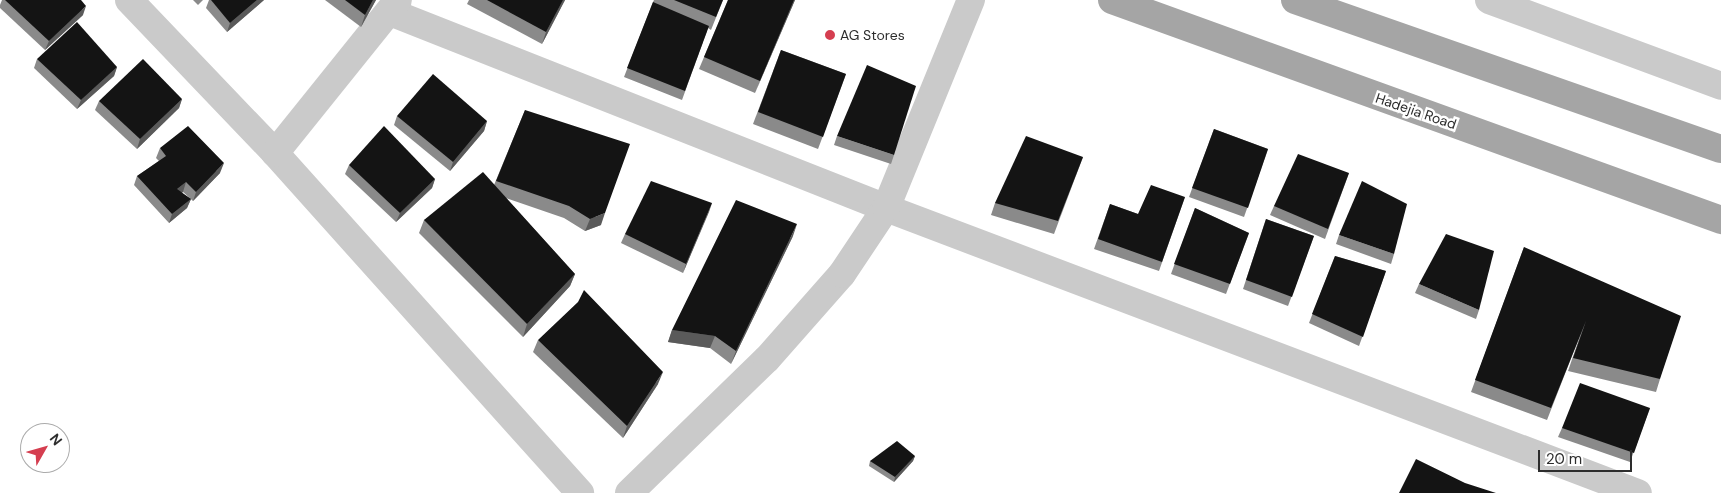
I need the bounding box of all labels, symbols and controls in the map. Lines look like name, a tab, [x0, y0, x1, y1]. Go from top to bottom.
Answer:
place label: AG Stores	[840, 27, 905, 43]
marker: AG Stores	[824, 29, 836, 41]
street label: Hadejia Road	[1373, 89, 1459, 133]
north arrow	[20, 423, 70, 473]
text: N	[46, 430, 66, 449]
scale bar	[1541, 440, 1635, 472]
text: 20 m	[1546, 449, 1582, 469]

